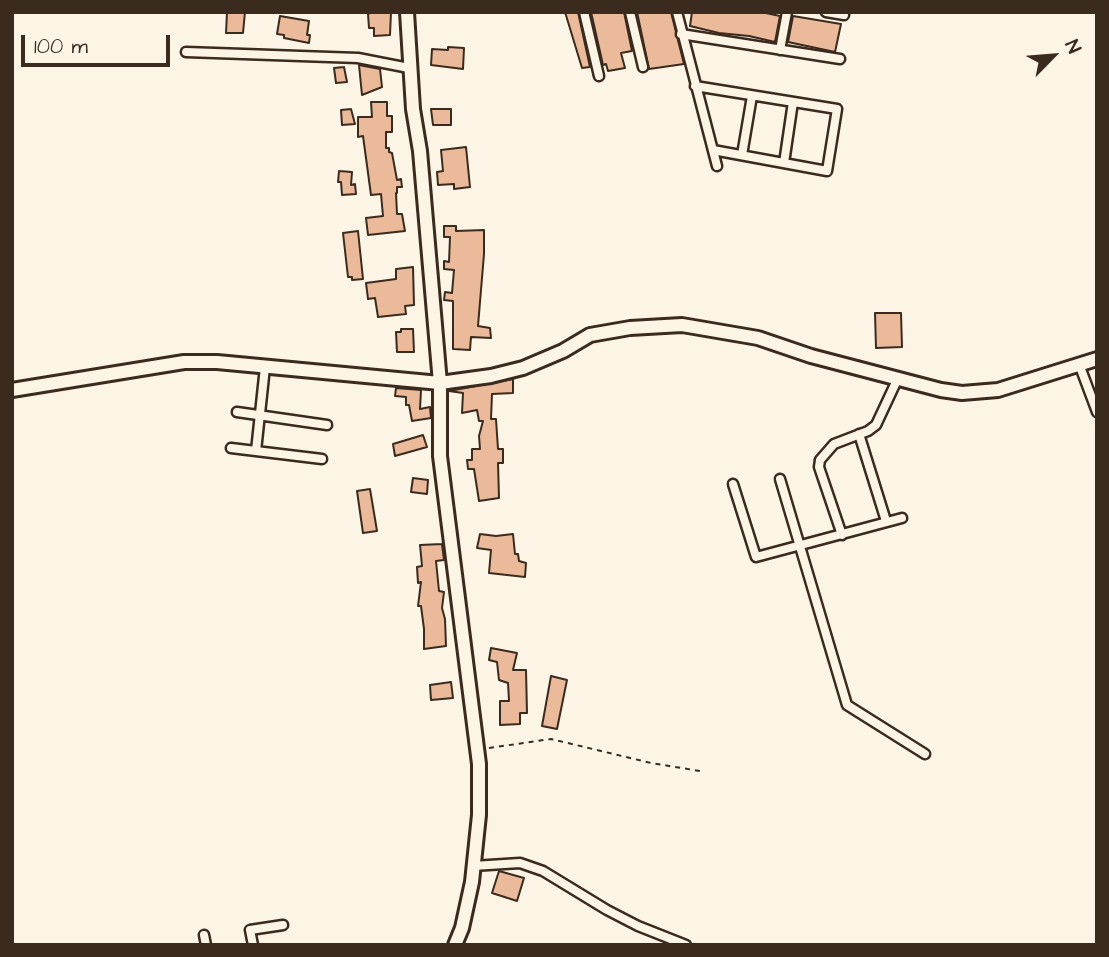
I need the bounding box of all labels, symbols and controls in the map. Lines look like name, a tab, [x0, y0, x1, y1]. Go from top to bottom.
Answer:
scale bar	[24, 21, 173, 65]
north arrow	[1018, 21, 1088, 91]
text: 100 m	[34, 32, 88, 61]
text: N	[1058, 36, 1087, 58]

